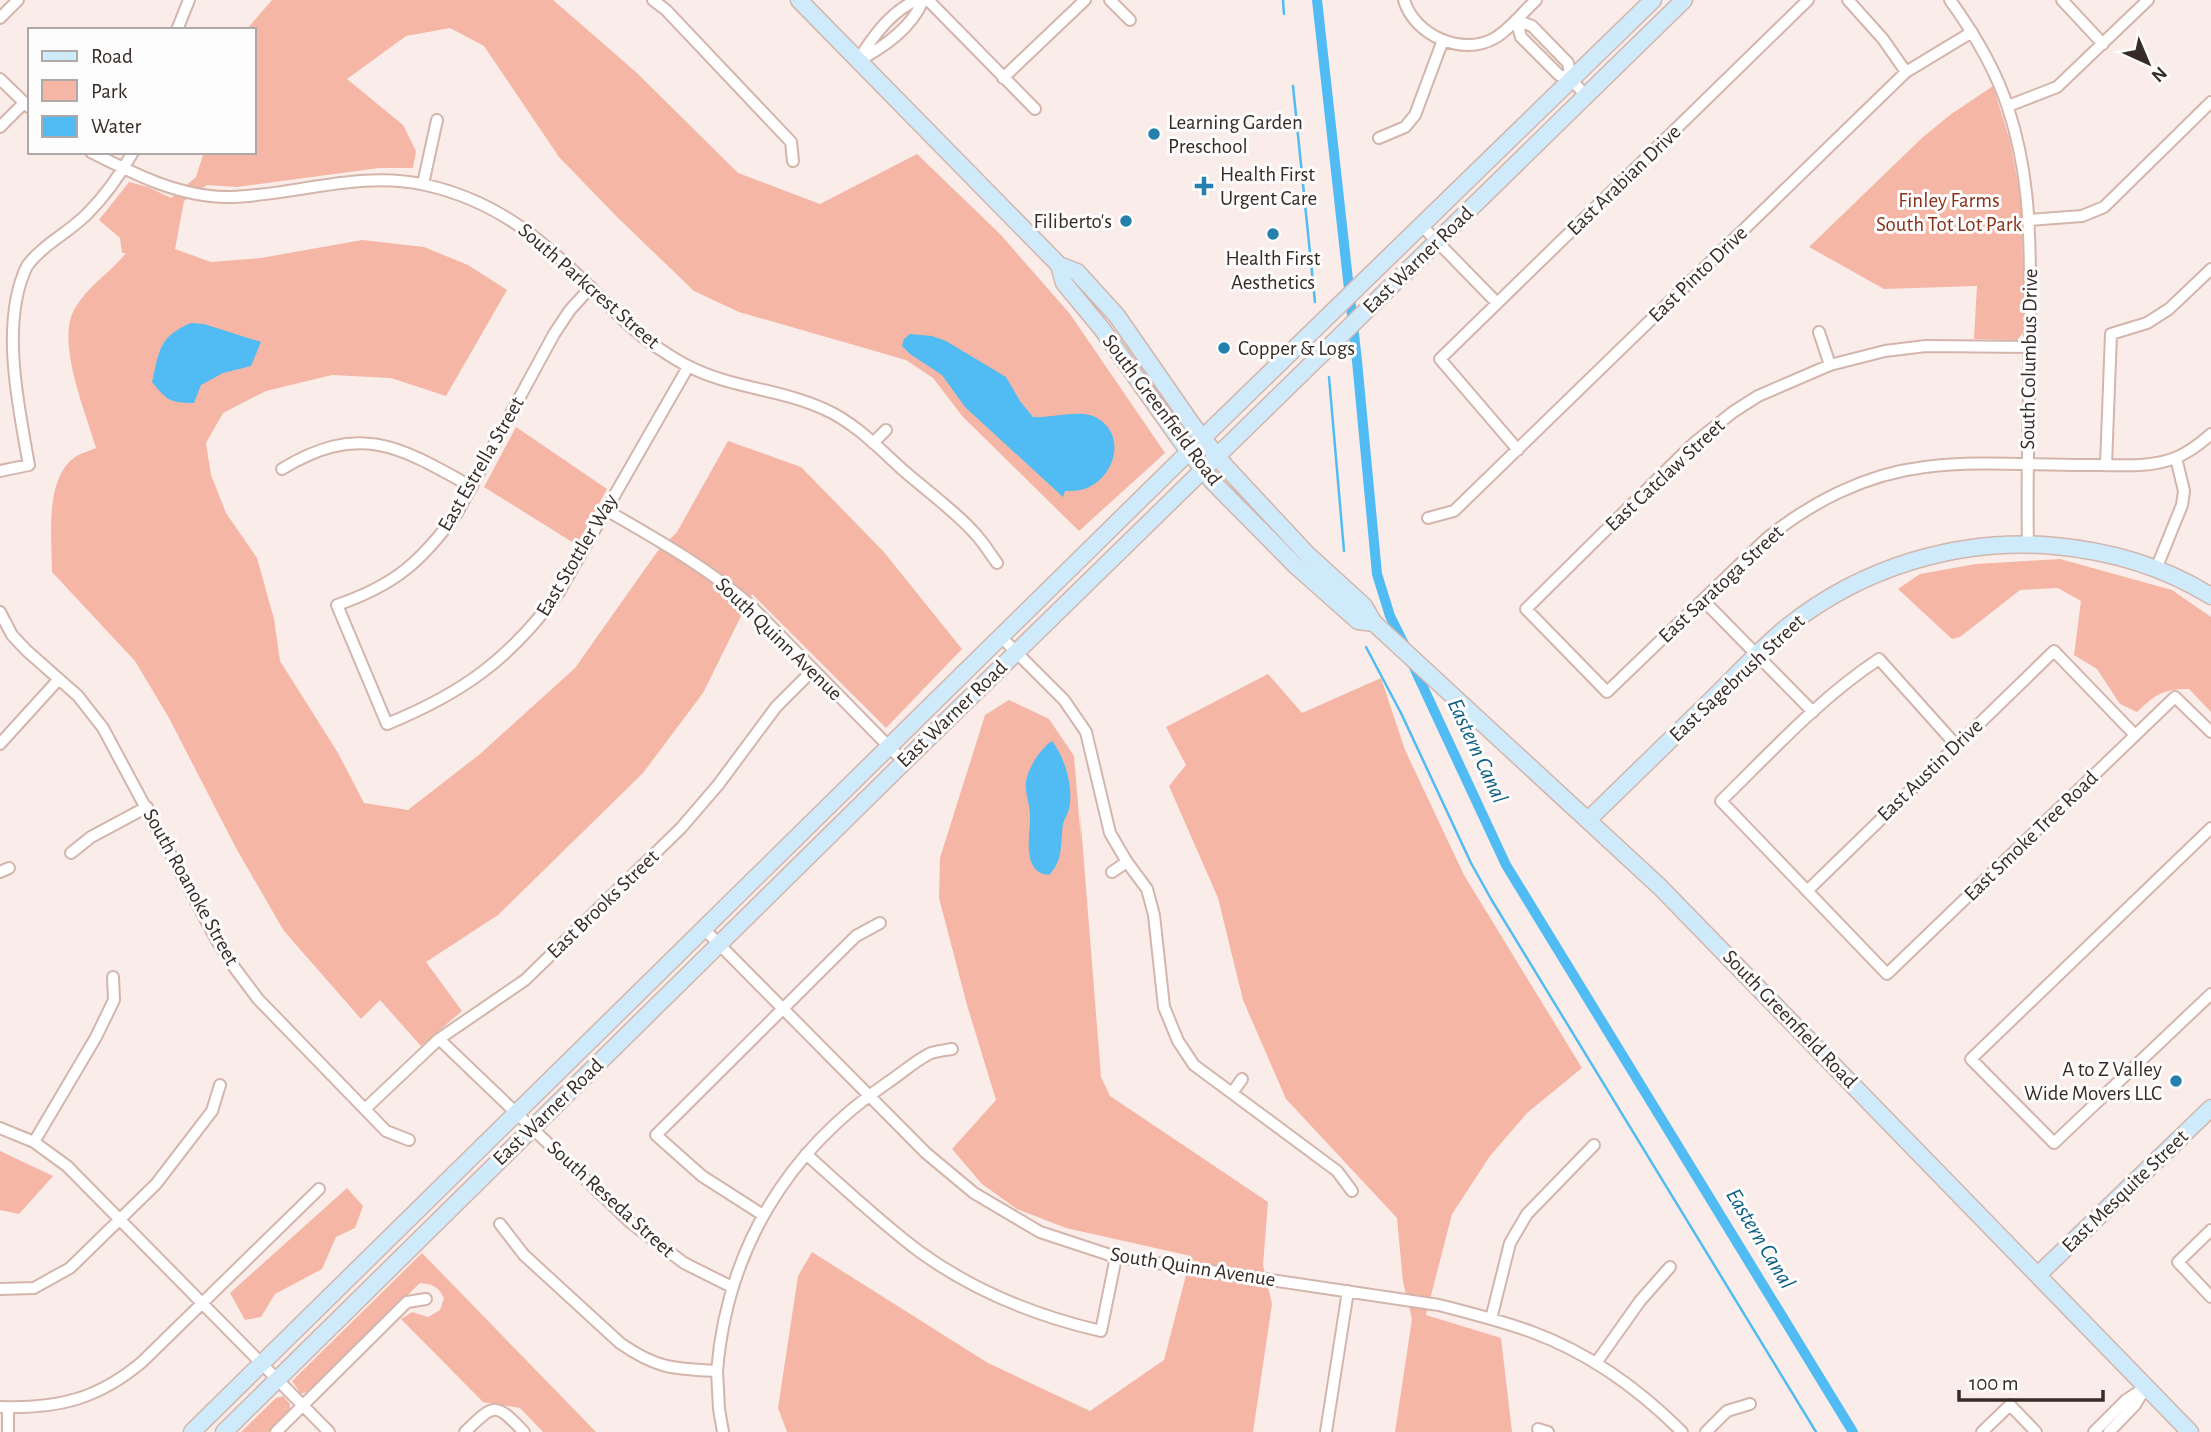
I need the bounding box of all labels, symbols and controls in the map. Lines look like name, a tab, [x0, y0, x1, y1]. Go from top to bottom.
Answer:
legend	[28, 28, 256, 154]
north arrow	[2113, 28, 2183, 98]
text: Road	[91, 46, 133, 67]
text: N	[2147, 63, 2170, 86]
text: Park	[91, 81, 128, 102]
place label: Learning Garden Preschool	[1168, 112, 1303, 157]
text: Water	[91, 116, 141, 137]
street label: East Arabian Drive	[1563, 121, 1685, 239]
marker: Learning Garden Preschool	[1146, 126, 1162, 142]
place label: Health First Urgent Care	[1220, 164, 1317, 209]
marker: Health First Urgent Care	[1194, 176, 1214, 196]
park label: Finley Farms South Tot Lot Park	[1876, 190, 2022, 235]
street label: East Warner Road	[1359, 202, 1477, 317]
place label: Filiberto's	[1033, 211, 1112, 232]
marker: Filiberto's	[1118, 213, 1134, 229]
street label: South Parkcrest Street	[514, 219, 664, 353]
street label: East Pinto Drive	[1645, 222, 1751, 326]
marker: Health First Aesthetics	[1265, 226, 1281, 242]
place label: Health First Aesthetics	[1225, 248, 1321, 293]
street label: South Columbus Drive	[2017, 268, 2041, 450]
street label: South Greenfield Road	[1098, 331, 1226, 490]
place label: Copper & Logs	[1238, 338, 1355, 359]
marker: Copper & Logs	[1216, 340, 1232, 356]
street label: East Estrella Street	[434, 393, 528, 535]
street label: East Catclaw Street	[1601, 415, 1729, 535]
street label: East Stottler Way	[532, 490, 622, 620]
street label: East Saratoga Street	[1655, 521, 1788, 647]
street label: South Quinn Avenue	[712, 573, 846, 705]
street label: East Sagebrush Street	[1665, 610, 1809, 746]
street label: East Warner Road	[893, 656, 1011, 771]
water label: Eastern Canal	[1443, 695, 1511, 807]
street label: East Austin Drive	[1873, 715, 1987, 825]
street label: East Smoke Tree Road	[1960, 767, 2102, 905]
street label: South Roanoke Street	[139, 805, 243, 969]
street label: East Brooks Street	[543, 846, 663, 962]
street label: South Greenfield Road	[1719, 946, 1861, 1092]
street label: East Warner Road	[489, 1054, 607, 1169]
place label: A to Z Valley Wide Movers LLC	[2024, 1059, 2162, 1104]
marker: A to Z Valley Wide Movers LLC	[2168, 1073, 2184, 1089]
street label: East Mesquite Street	[2058, 1125, 2192, 1256]
street label: South Reseda Street	[543, 1137, 679, 1262]
water label: Eastern Canal	[1721, 1185, 1799, 1293]
street label: South Quinn Avenue	[1109, 1244, 1277, 1290]
scale bar	[1959, 1358, 2102, 1402]
text: 100 m	[1969, 1373, 2019, 1394]

